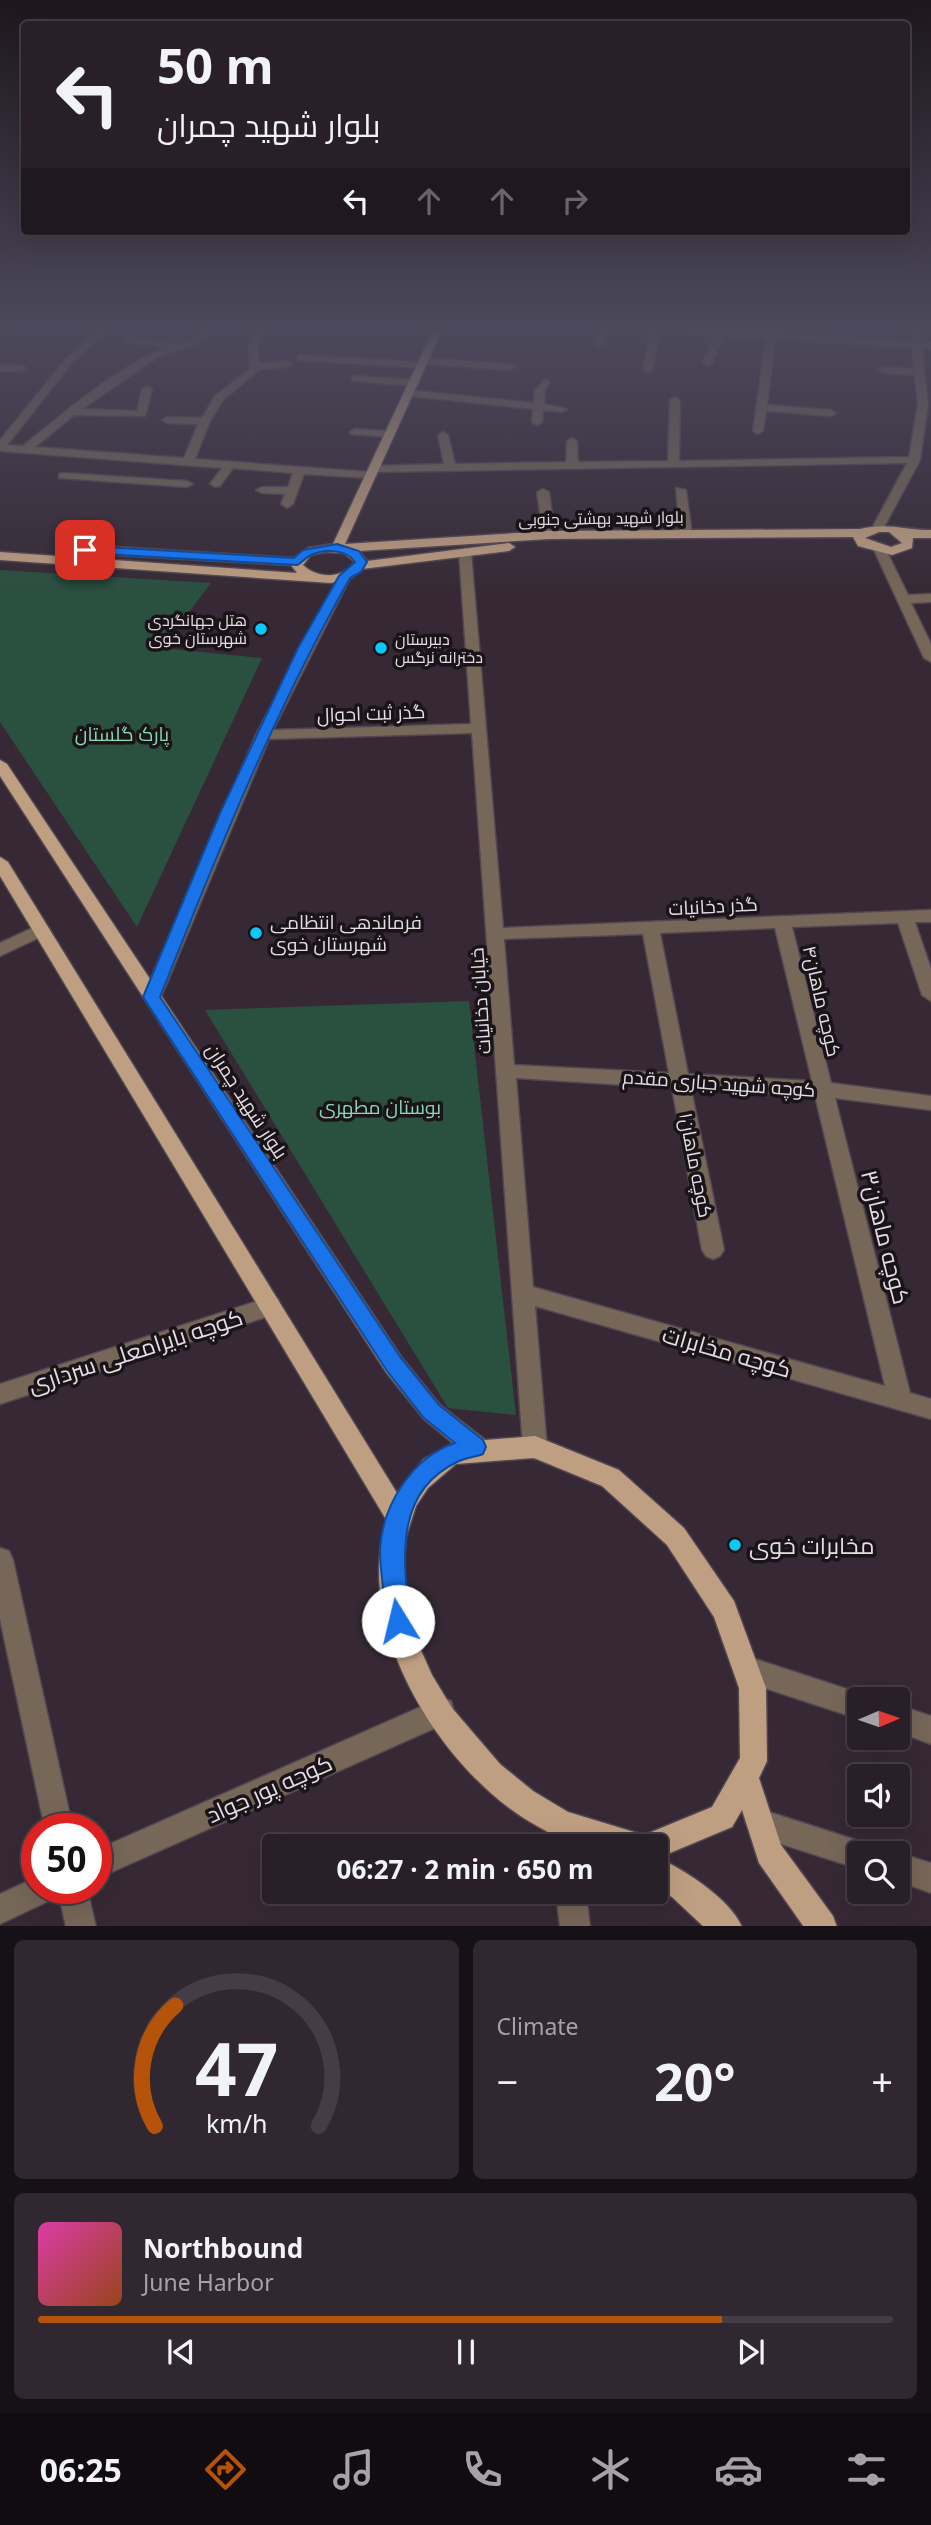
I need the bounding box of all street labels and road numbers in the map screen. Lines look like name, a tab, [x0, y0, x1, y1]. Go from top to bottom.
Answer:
street label: بلوار شهید بهشتی جنوبی	[518, 506, 684, 530]
street label: گذر ثبت احوال	[316, 698, 426, 728]
street label: گذر دخانیات	[668, 891, 758, 921]
street label: کوچه ماهان۴	[797, 943, 847, 1059]
street label: خیابان دخانیات	[463, 947, 497, 1055]
street label: بلوار شهید چمران	[200, 1038, 294, 1164]
street label: کوچه شهید جباری مقدم	[622, 1063, 816, 1104]
street label: کوچه ماهان۱	[673, 1110, 719, 1220]
street label: کوچه ماهان۳	[854, 1167, 918, 1307]
street label: کوچه بایرامعلی سرداری	[23, 1300, 247, 1400]
street label: کوچه مخابرات	[659, 1317, 795, 1385]
street label: کوچه پور جواد	[201, 1746, 337, 1830]

